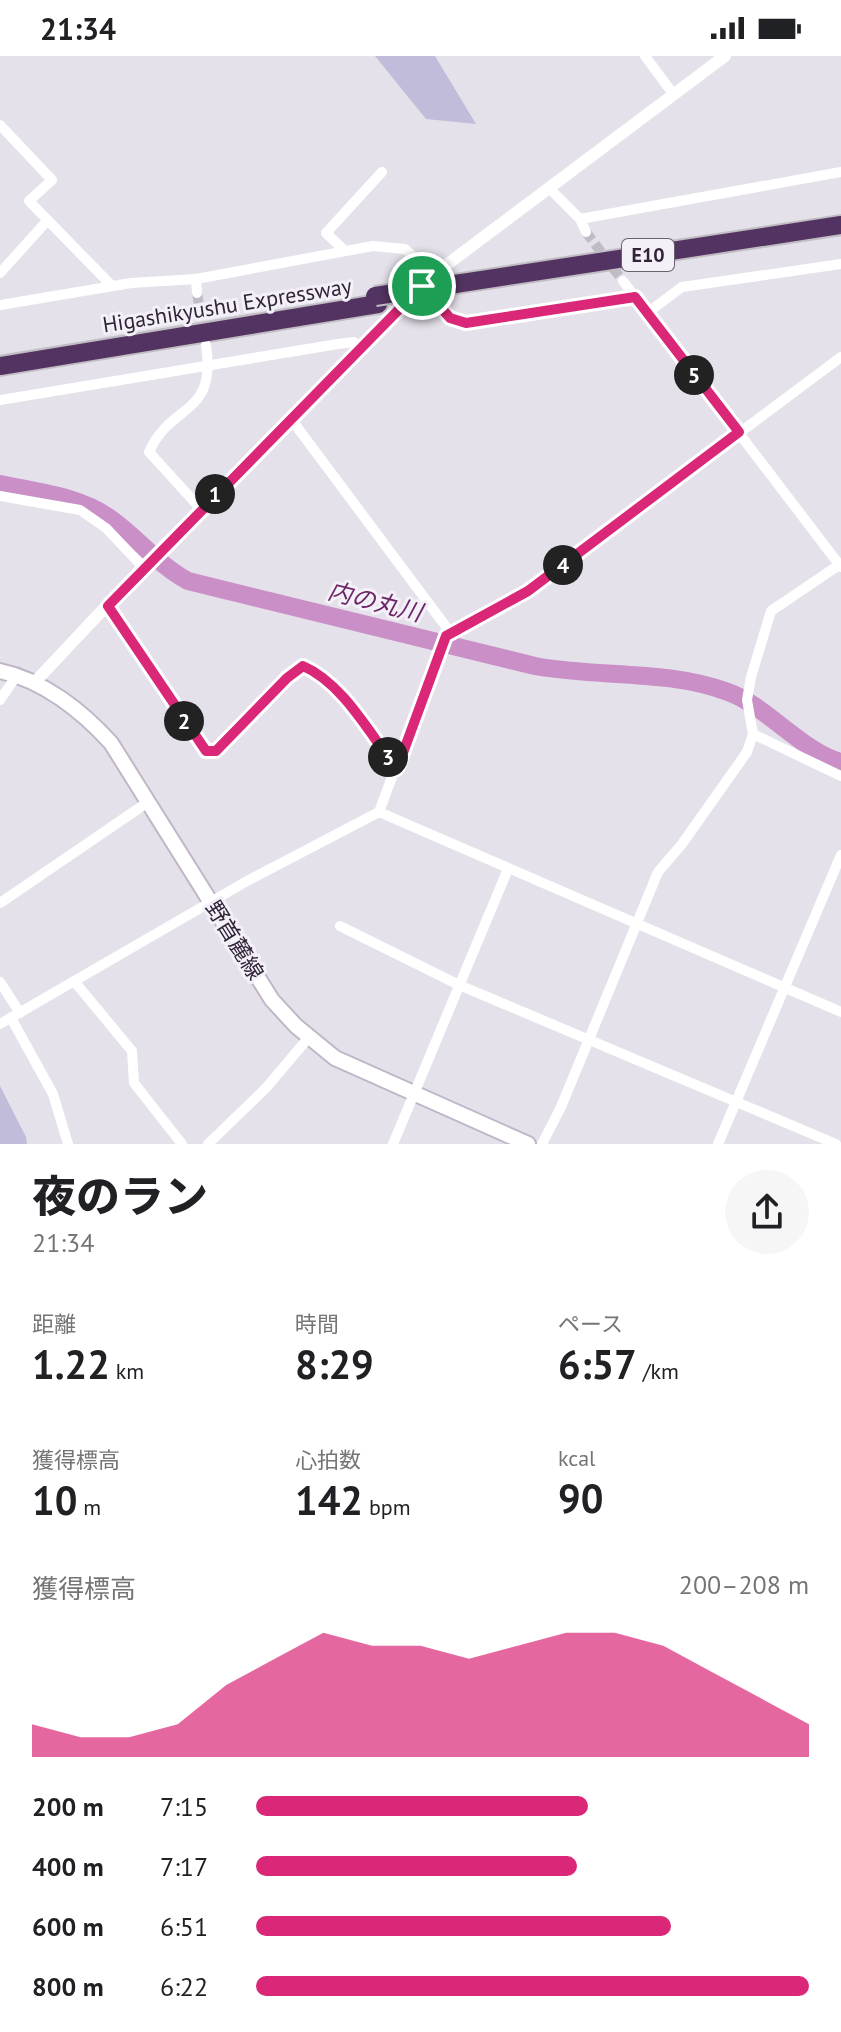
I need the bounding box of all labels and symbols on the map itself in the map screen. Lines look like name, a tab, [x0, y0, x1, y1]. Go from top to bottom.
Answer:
road number: E10	[622, 239, 674, 271]
pin	[388, 252, 456, 320]
street label: Higashikyushu Expressway	[101, 271, 354, 339]
pin: 5	[674, 355, 714, 395]
pin: 1	[195, 474, 235, 514]
pin: 4	[543, 545, 583, 585]
water label: 内の丸川	[325, 575, 428, 629]
pin: 2	[164, 701, 204, 741]
pin: 3	[368, 737, 408, 777]
street label: 野首麓線	[200, 895, 270, 985]

